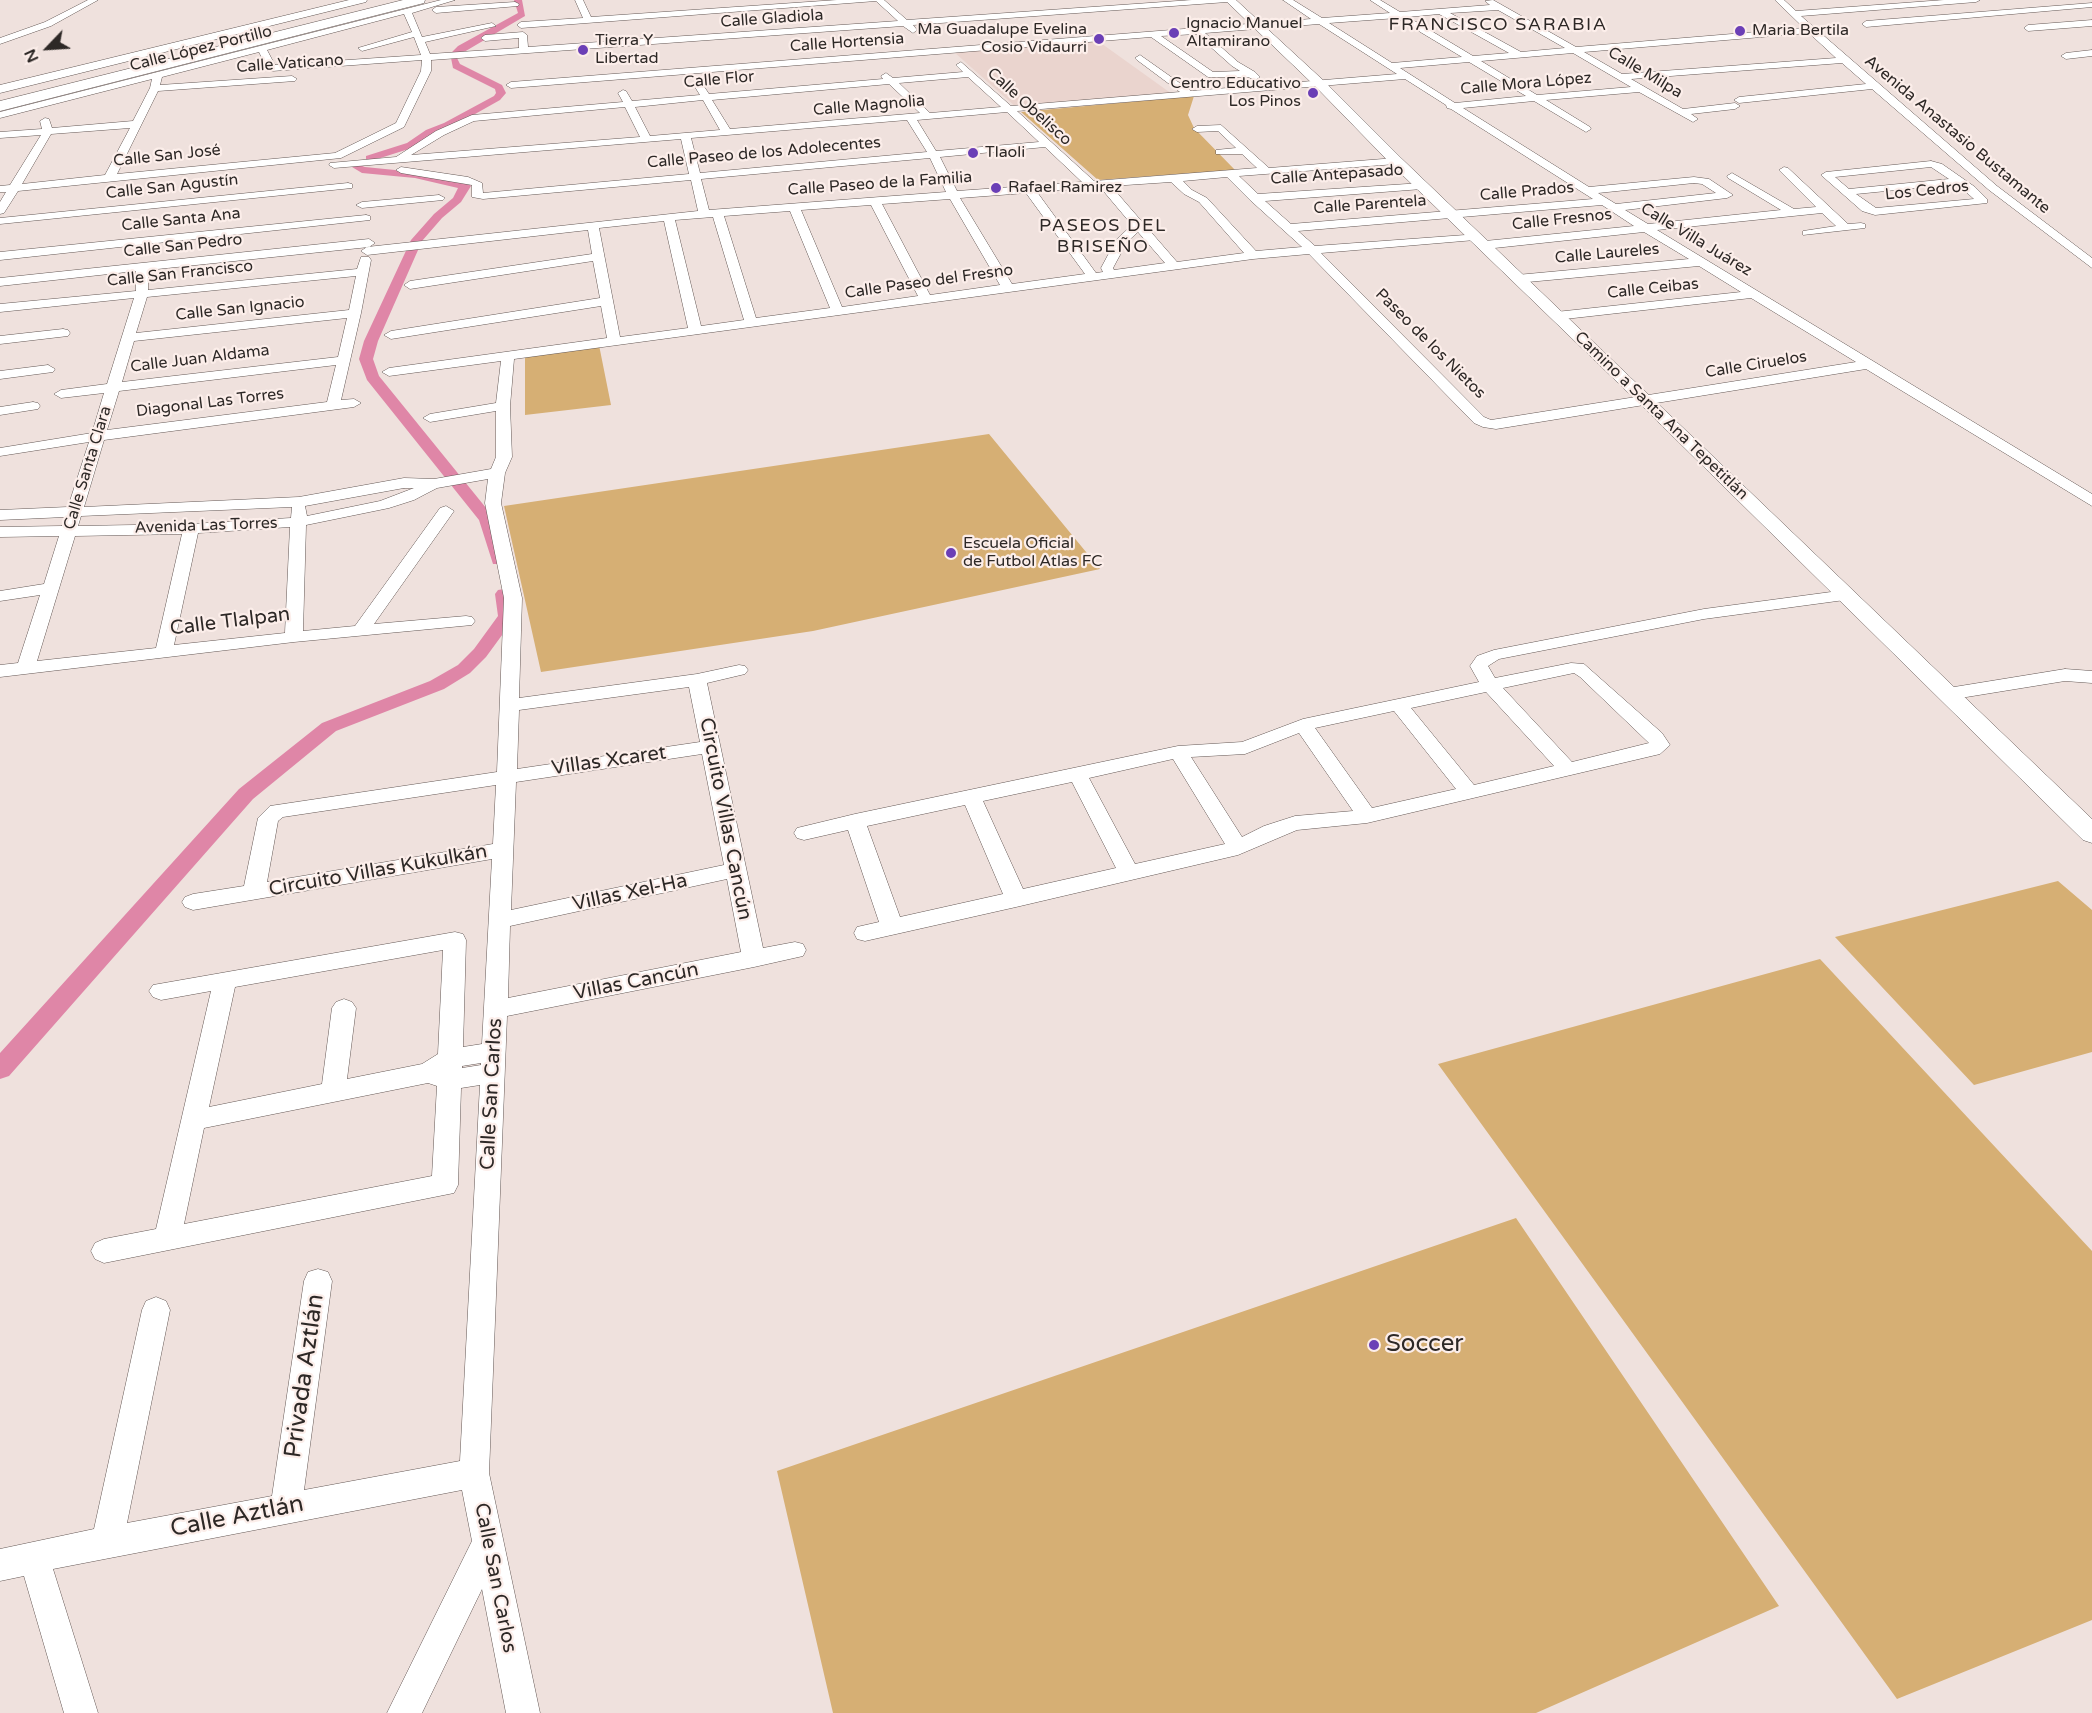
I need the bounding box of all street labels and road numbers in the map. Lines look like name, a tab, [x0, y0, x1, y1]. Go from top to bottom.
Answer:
street label: Calle Gladiola	[720, 6, 824, 32]
street label: Calle López Portillo	[128, 22, 274, 76]
street label: Calle Hortensia	[789, 29, 905, 57]
street label: Calle Milpa	[1604, 43, 1686, 103]
street label: Calle Vaticano	[236, 51, 344, 77]
street label: Avenida Anastasio Bustamante	[1860, 52, 2054, 218]
street label: Calle Obelisco	[983, 64, 1075, 150]
street label: Calle Flor	[683, 67, 755, 93]
street label: Calle Mora López	[1460, 69, 1592, 99]
street label: Calle Magnolia	[812, 92, 926, 120]
street label: Calle Paseo de los Adolecentes	[646, 133, 882, 173]
street label: Calle San José	[112, 141, 222, 171]
street label: Calle Antepasado	[1270, 161, 1404, 189]
street label: Calle Paseo de la Familia	[787, 168, 973, 200]
street label: Calle San Agustín	[105, 170, 239, 204]
street label: Los Cedros	[1884, 177, 1970, 205]
street label: Calle Prados	[1479, 178, 1575, 206]
street label: Calle Parentela	[1313, 191, 1427, 219]
street label: Calle Villa Juárez	[1637, 199, 1755, 281]
street label: Calle Santa Ana	[121, 204, 241, 236]
street label: Calle Fresnos	[1511, 205, 1613, 235]
street label: Calle San Pedro	[123, 230, 243, 262]
street label: Calle Laureles	[1554, 240, 1660, 268]
street label: Calle San Francisco	[106, 257, 254, 291]
street label: Calle Paseo del Fresno	[844, 261, 1014, 303]
street label: Calle Ceibas	[1606, 275, 1700, 303]
street label: Paseo de los Nietos	[1371, 285, 1489, 403]
street label: Calle San Ignacio	[175, 293, 305, 325]
street label: Camino a Santa Ana Tepetitlán	[1570, 328, 1752, 504]
street label: Calle Juan Aldama	[129, 341, 271, 377]
street label: Calle Ciruelos	[1704, 347, 1808, 383]
street label: Diagonal Las Torres	[135, 384, 285, 422]
street label: Calle Santa Clara	[60, 404, 116, 532]
street label: Avenida Las Torres	[134, 514, 278, 538]
street label: Calle Tlalpan	[169, 603, 291, 641]
street label: Circuito Villas Cancún	[694, 716, 756, 922]
street label: Villas Xcaret	[550, 741, 668, 781]
street label: Circuito Villas Kukulkán	[267, 840, 489, 902]
street label: Villas Xel-Ha	[570, 869, 690, 917]
street label: Villas Cancún	[571, 958, 701, 1006]
street label: Calle San Carlos	[476, 1017, 508, 1171]
street label: Privada Aztlán	[279, 1292, 331, 1460]
street label: Calle Aztlán	[168, 1490, 306, 1544]
street label: Calle San Carlos	[469, 1501, 521, 1655]

